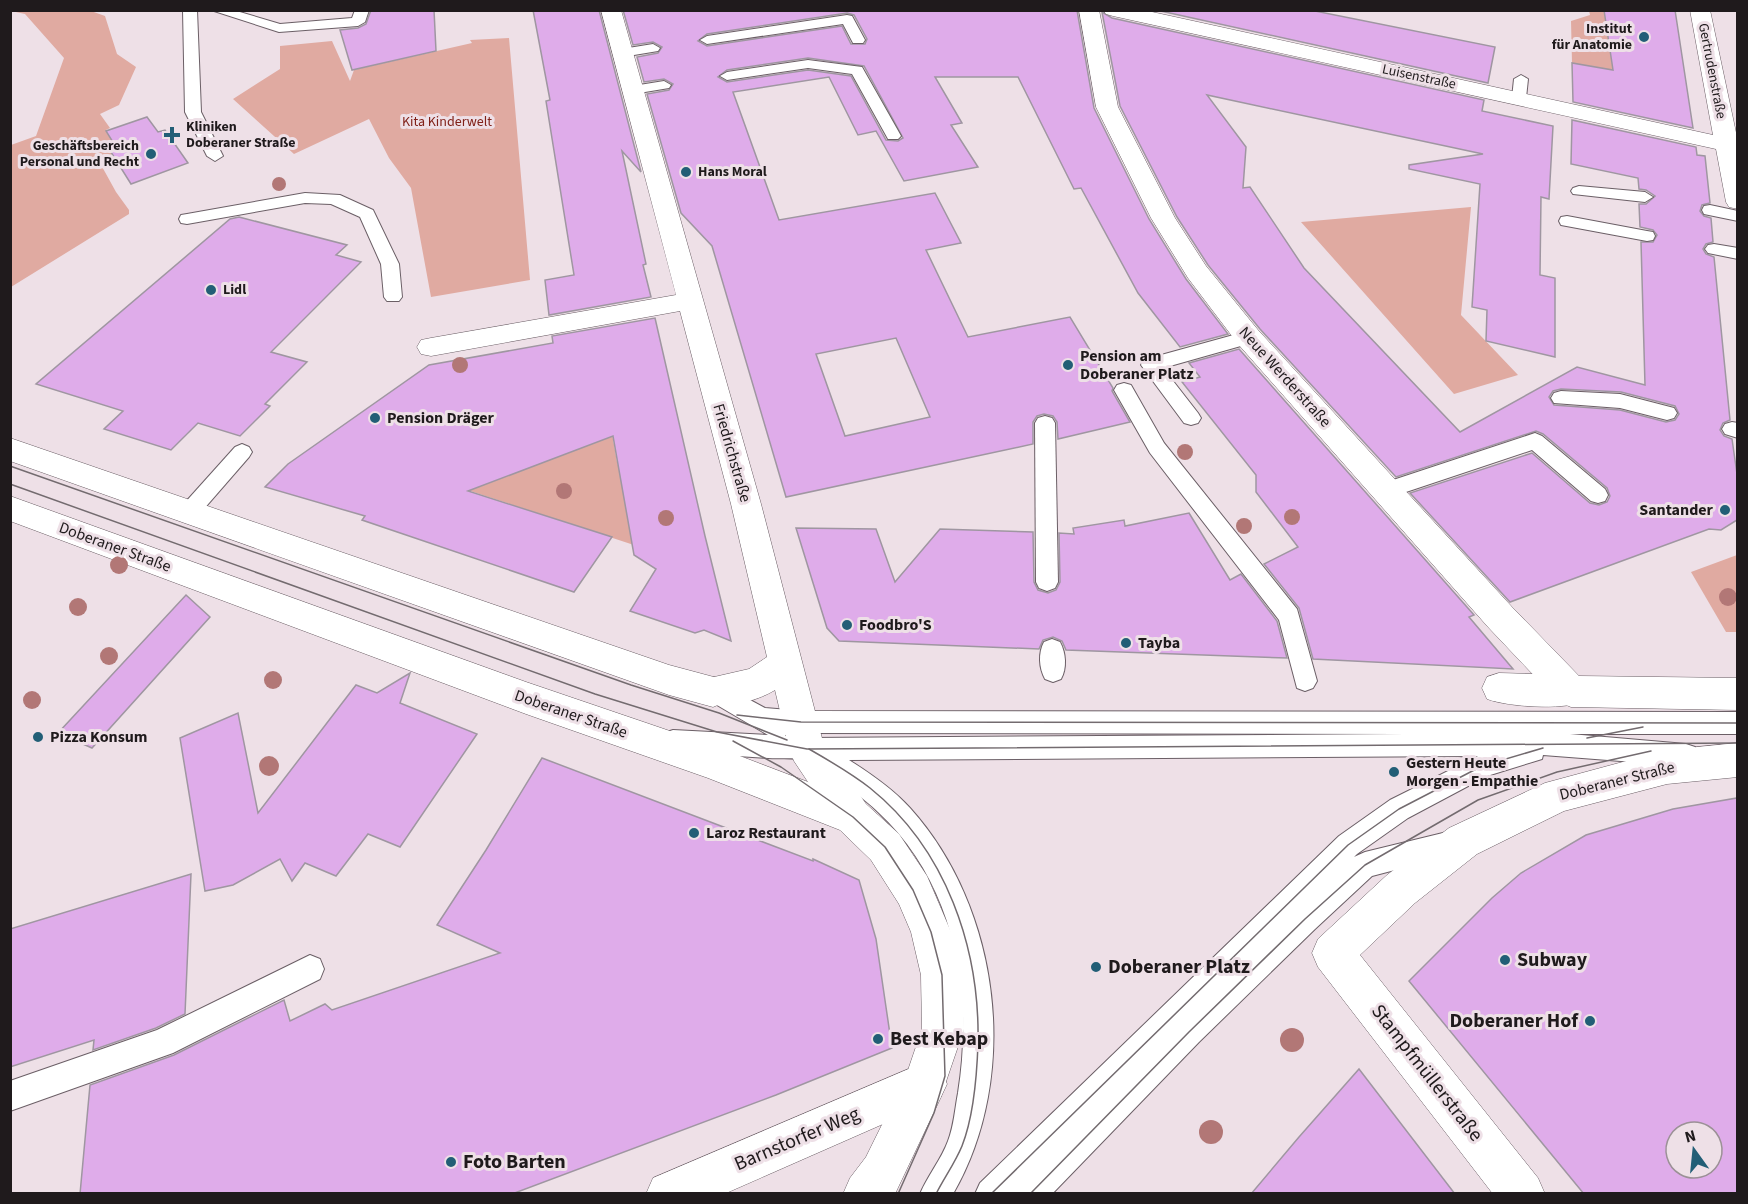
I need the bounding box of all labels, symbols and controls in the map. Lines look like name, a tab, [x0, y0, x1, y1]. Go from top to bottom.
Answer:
place label: Institut für Anatomie	[1552, 19, 1633, 55]
street label: Gertrudenstraße	[1693, 22, 1731, 121]
marker: Institut für Anatomie	[1637, 30, 1651, 44]
street label: Luisenstraße	[1380, 59, 1458, 95]
park label: Kita Kinderwelt	[402, 112, 492, 132]
place label: Kliniken Doberaner Straße	[186, 117, 296, 153]
marker: Kliniken Doberaner Straße	[163, 126, 181, 144]
place label: Geschäftsbereich Personal und Recht	[20, 136, 140, 172]
marker: Geschäftsbereich Personal und Recht	[144, 147, 158, 161]
place label: Hans Moral	[698, 162, 767, 182]
marker: Hans Moral	[679, 165, 693, 179]
place label: Lidl	[223, 280, 246, 300]
marker: Lidl	[204, 283, 218, 297]
street label: Neue Werderstraße	[1234, 322, 1336, 432]
place label: Pension am Doberaner Platz	[1080, 345, 1194, 385]
marker: Pension am Doberaner Platz	[1061, 358, 1075, 372]
street label: Friedrichstraße	[707, 401, 757, 505]
place label: Pension Dräger	[387, 407, 494, 429]
marker: Pension Dräger	[368, 411, 382, 425]
place label: Santander	[1639, 499, 1714, 521]
marker: Santander	[1718, 503, 1732, 517]
street label: Doberaner Straße	[56, 516, 174, 578]
place label: Foodbro'S	[859, 614, 932, 636]
marker: Foodbro'S	[840, 618, 854, 632]
place label: Tayba	[1138, 632, 1180, 654]
marker: Tayba	[1119, 636, 1133, 650]
street label: Doberaner Straße	[512, 684, 630, 744]
place label: Pizza Konsum	[50, 726, 148, 748]
marker: Pizza Konsum	[31, 730, 45, 744]
place label: Gestern Heute Morgen - Empathie	[1406, 752, 1538, 792]
street label: Doberaner Straße	[1557, 756, 1677, 806]
marker: Gestern Heute Morgen - Empathie	[1387, 765, 1401, 779]
place label: Laroz Restaurant	[706, 822, 826, 844]
marker: Laroz Restaurant	[687, 826, 701, 840]
place label: Subway	[1517, 946, 1588, 974]
place label: Doberaner Platz	[1108, 953, 1250, 981]
marker: Subway	[1498, 953, 1512, 967]
marker: Doberaner Platz	[1089, 960, 1103, 974]
street label: Stampfmüllerstraße	[1364, 998, 1490, 1148]
place label: Doberaner Hof	[1449, 1007, 1579, 1035]
marker: Doberaner Hof	[1583, 1014, 1597, 1028]
place label: Best Kebap	[890, 1025, 988, 1053]
marker: Best Kebap	[871, 1032, 885, 1046]
street label: Barnstorfer Weg	[730, 1100, 864, 1178]
north arrow	[1664, 1120, 1724, 1180]
text: N	[1682, 1124, 1698, 1148]
place label: Foto Barten	[463, 1148, 566, 1176]
marker: Foto Barten	[444, 1155, 458, 1169]

